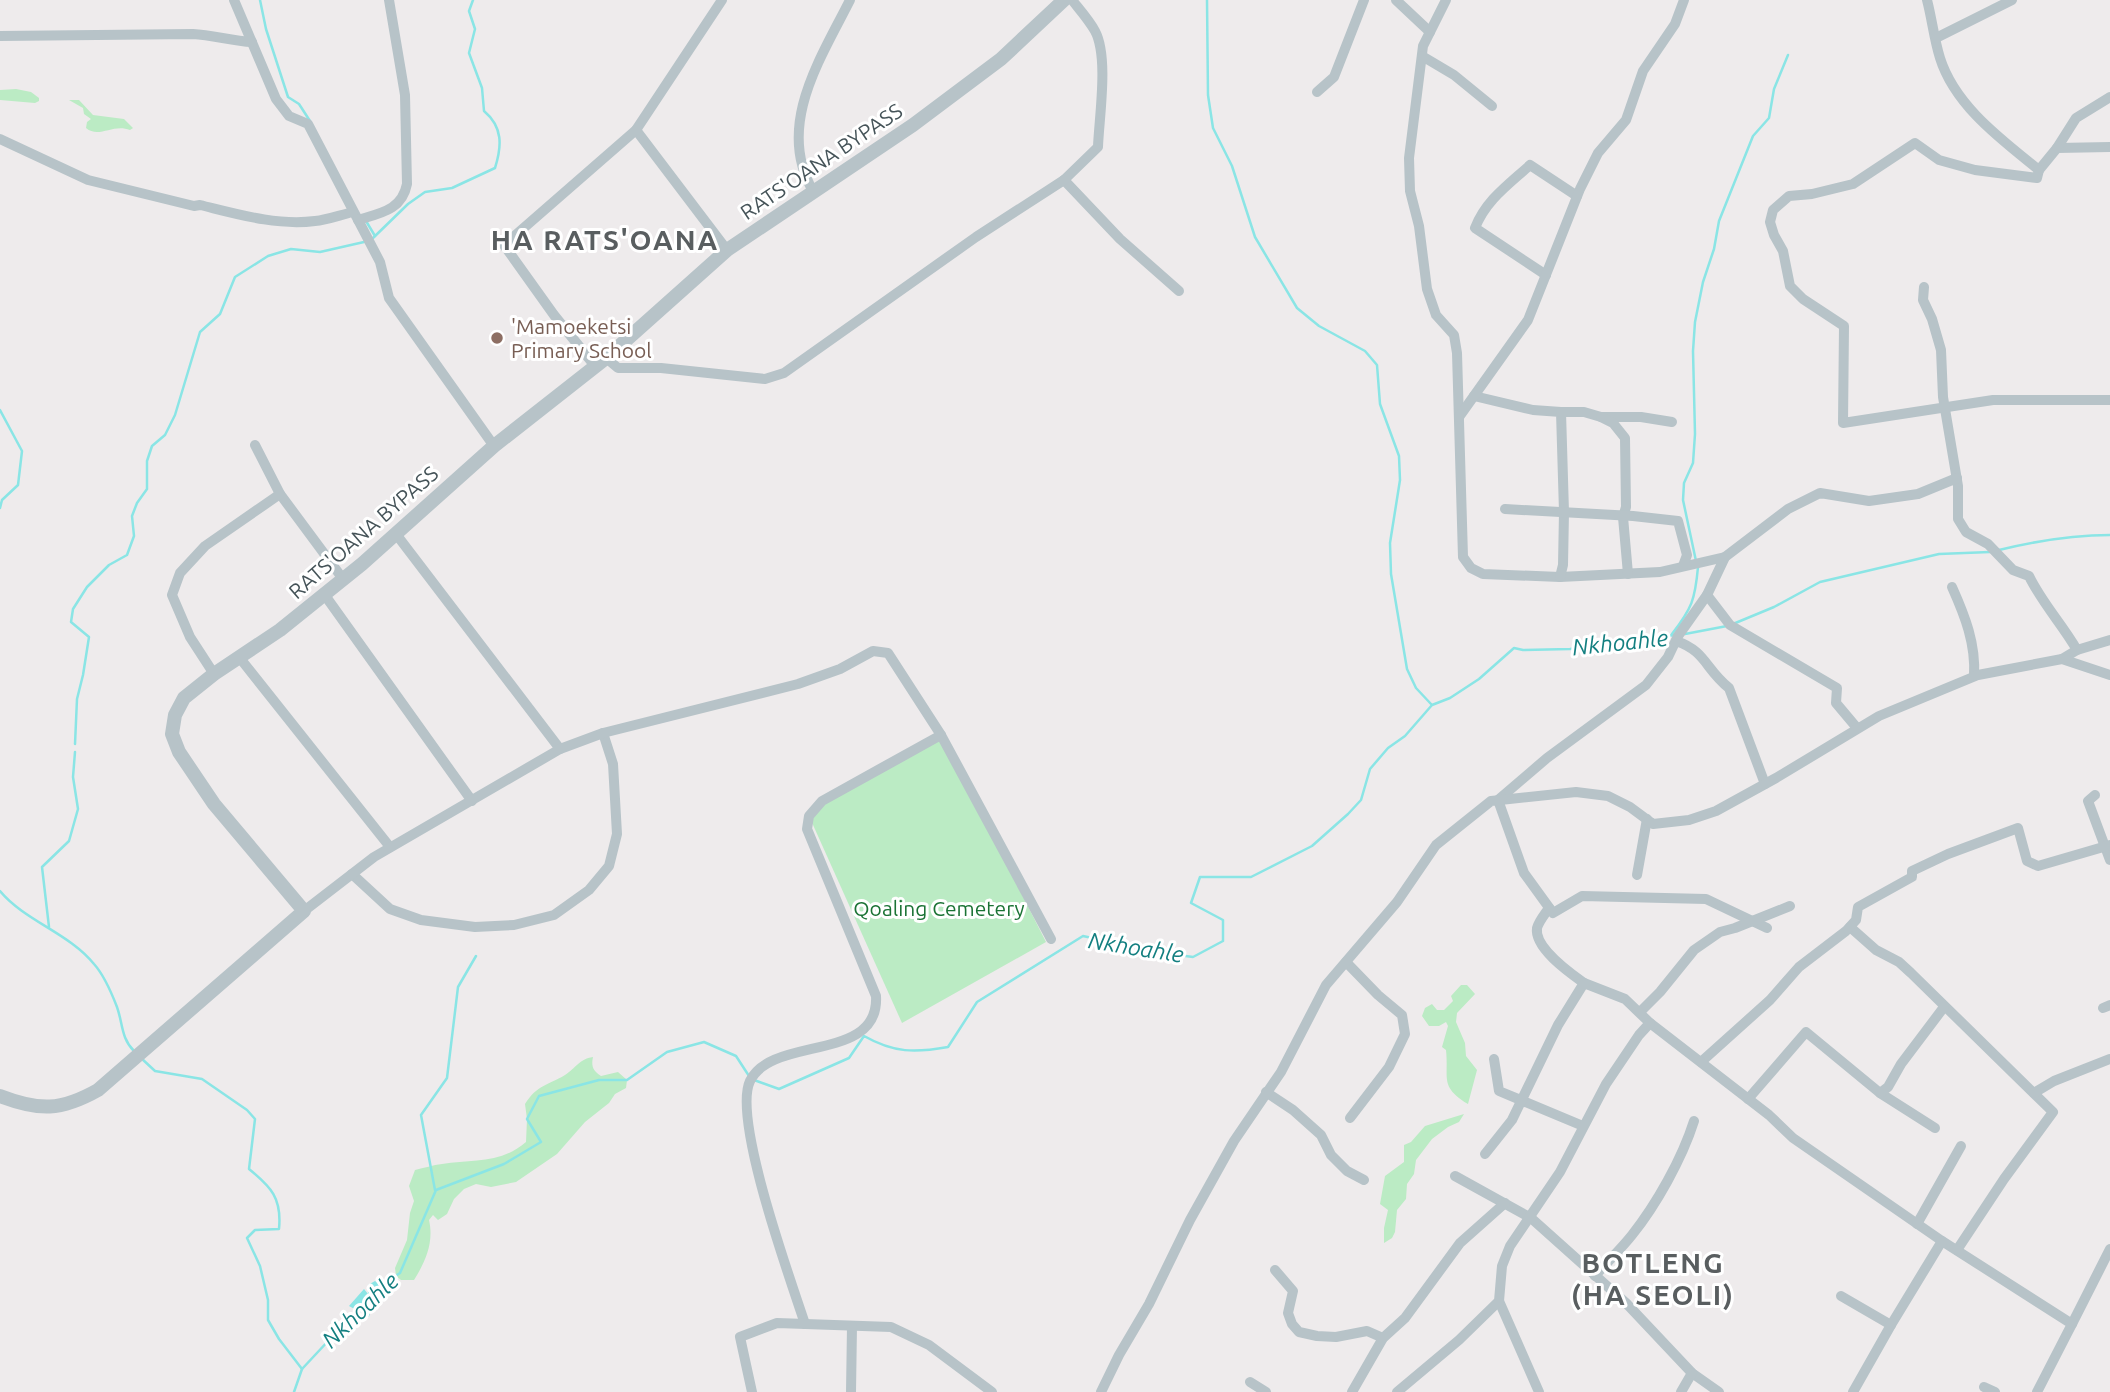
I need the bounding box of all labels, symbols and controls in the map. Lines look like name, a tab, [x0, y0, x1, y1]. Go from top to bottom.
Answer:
street label: RATS'OANA BYPASS	[736, 98, 906, 224]
district label: HA RATS'OANA	[491, 224, 719, 255]
place label: 'Mamoeketsi Primary School	[511, 314, 652, 362]
marker: 'Mamoeketsi Primary School	[489, 330, 505, 346]
street label: RATS'OANA BYPASS	[284, 461, 442, 603]
water label: Nkhoahle	[1571, 625, 1669, 659]
park label: Qoaling Cemetery	[853, 896, 1025, 920]
water label: Nkhoahle	[1087, 927, 1186, 967]
district label: BOTLENG (HA SEOLI)	[1571, 1247, 1735, 1311]
water label: Nkhoahle	[317, 1267, 404, 1352]

